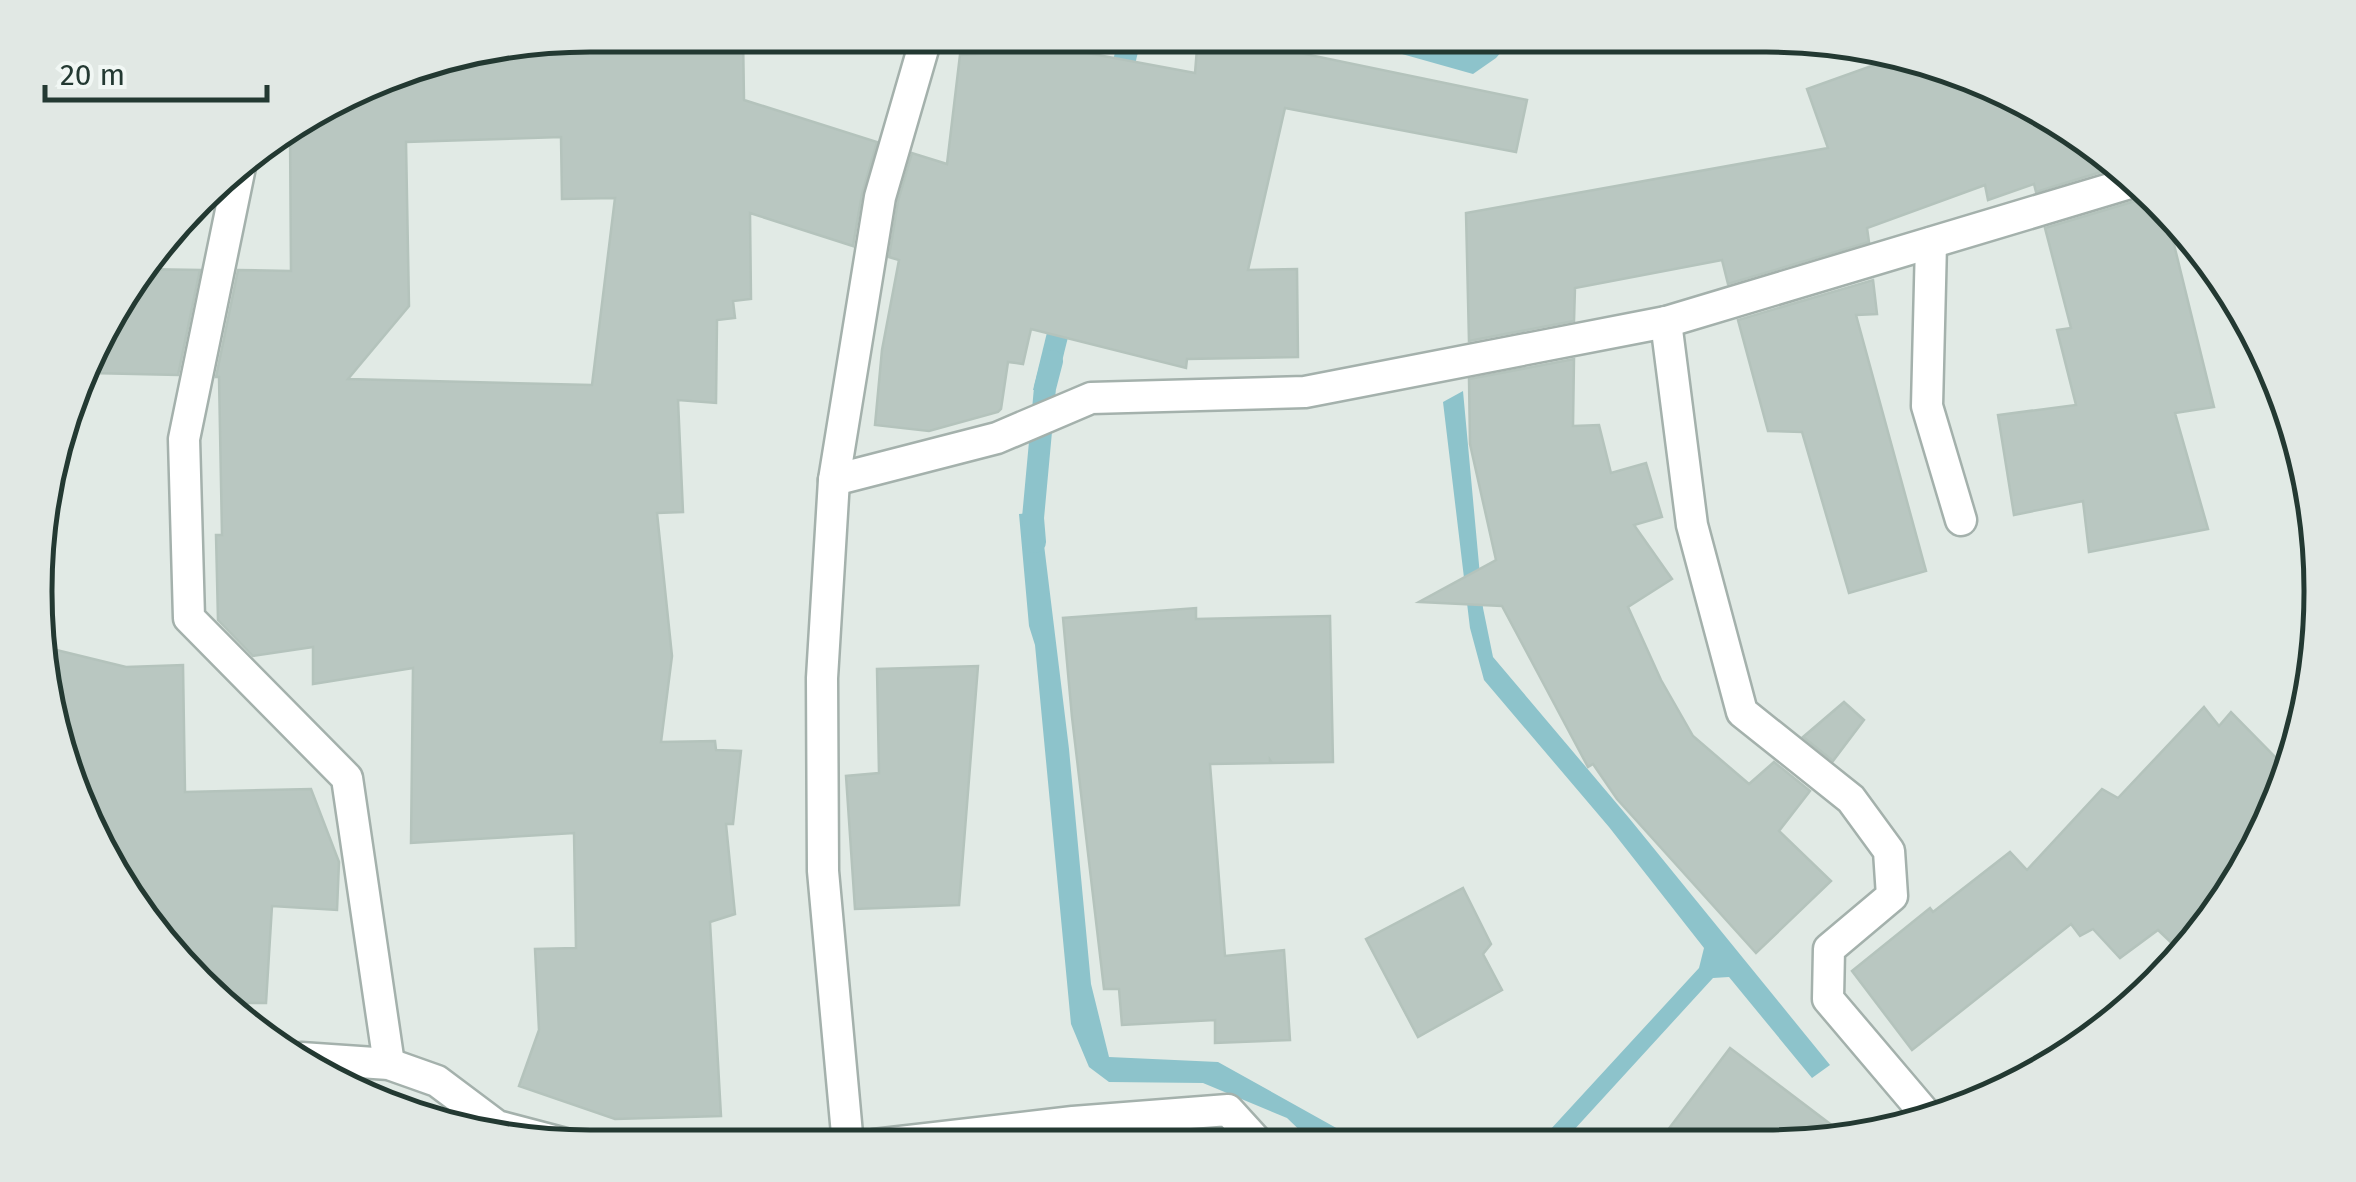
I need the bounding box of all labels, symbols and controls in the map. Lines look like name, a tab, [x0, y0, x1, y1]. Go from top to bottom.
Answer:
scale bar	[45, 40, 268, 102]
text: 20 m	[60, 57, 125, 93]

